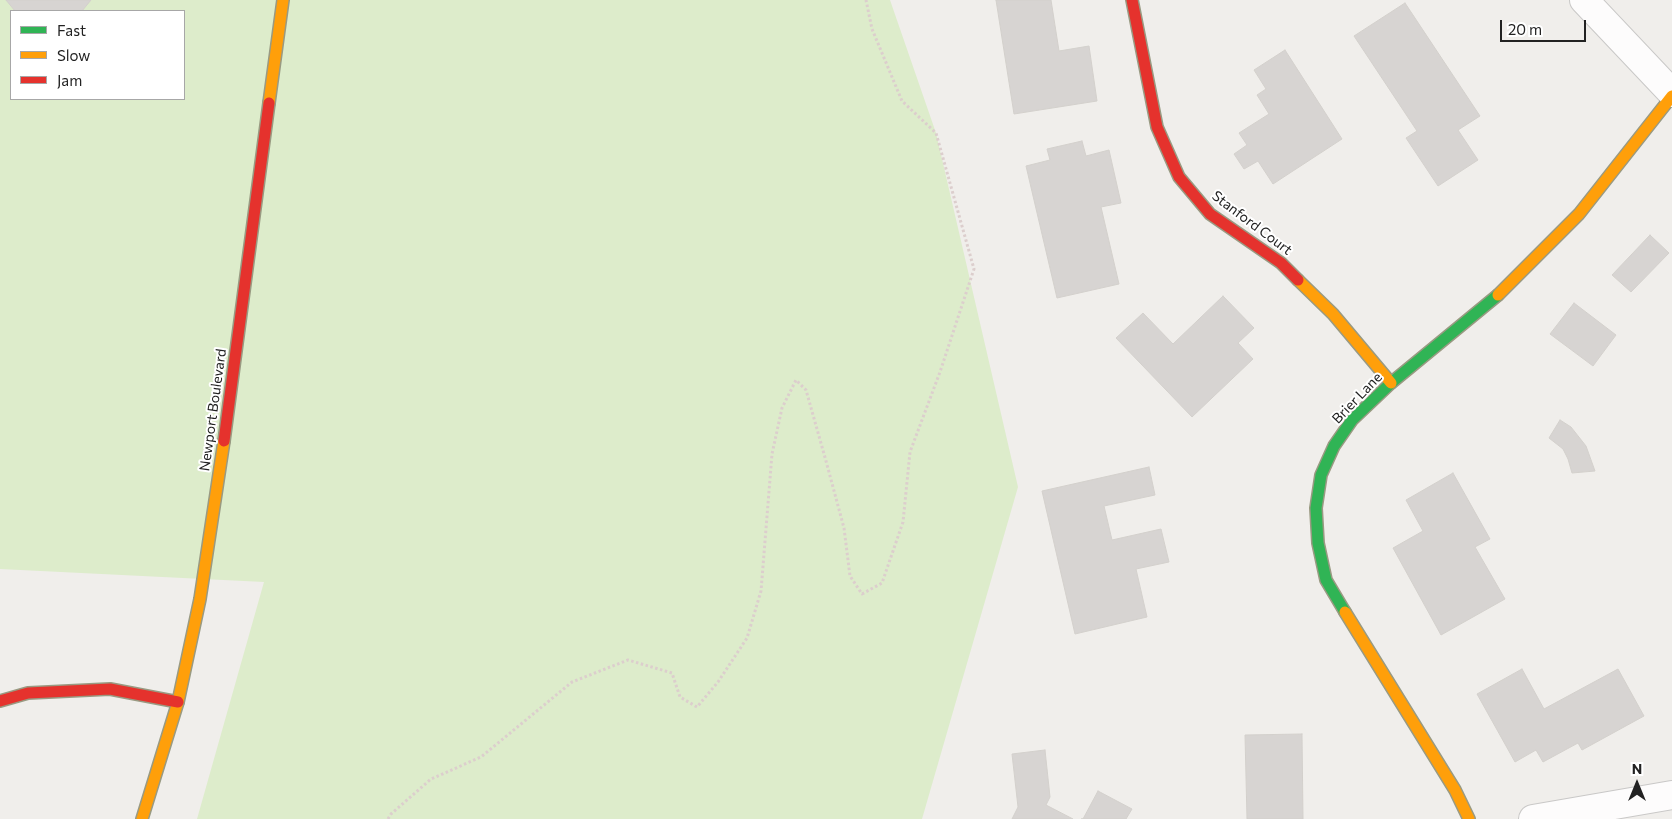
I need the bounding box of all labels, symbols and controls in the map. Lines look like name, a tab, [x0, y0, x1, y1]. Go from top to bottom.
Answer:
legend	[10, 10, 185, 100]
scale bar	[1502, 10, 1588, 42]
text: 20 m	[1508, 20, 1542, 38]
text: Fast	[57, 21, 86, 39]
text: Slow	[57, 46, 90, 64]
text: Jam	[57, 71, 82, 89]
street label: Stanford Court	[1209, 187, 1295, 259]
street label: Newport Boulevard	[196, 348, 230, 472]
street label: Brier Lane	[1329, 369, 1385, 427]
north arrow	[1612, 759, 1662, 809]
text: N	[1632, 760, 1642, 777]

